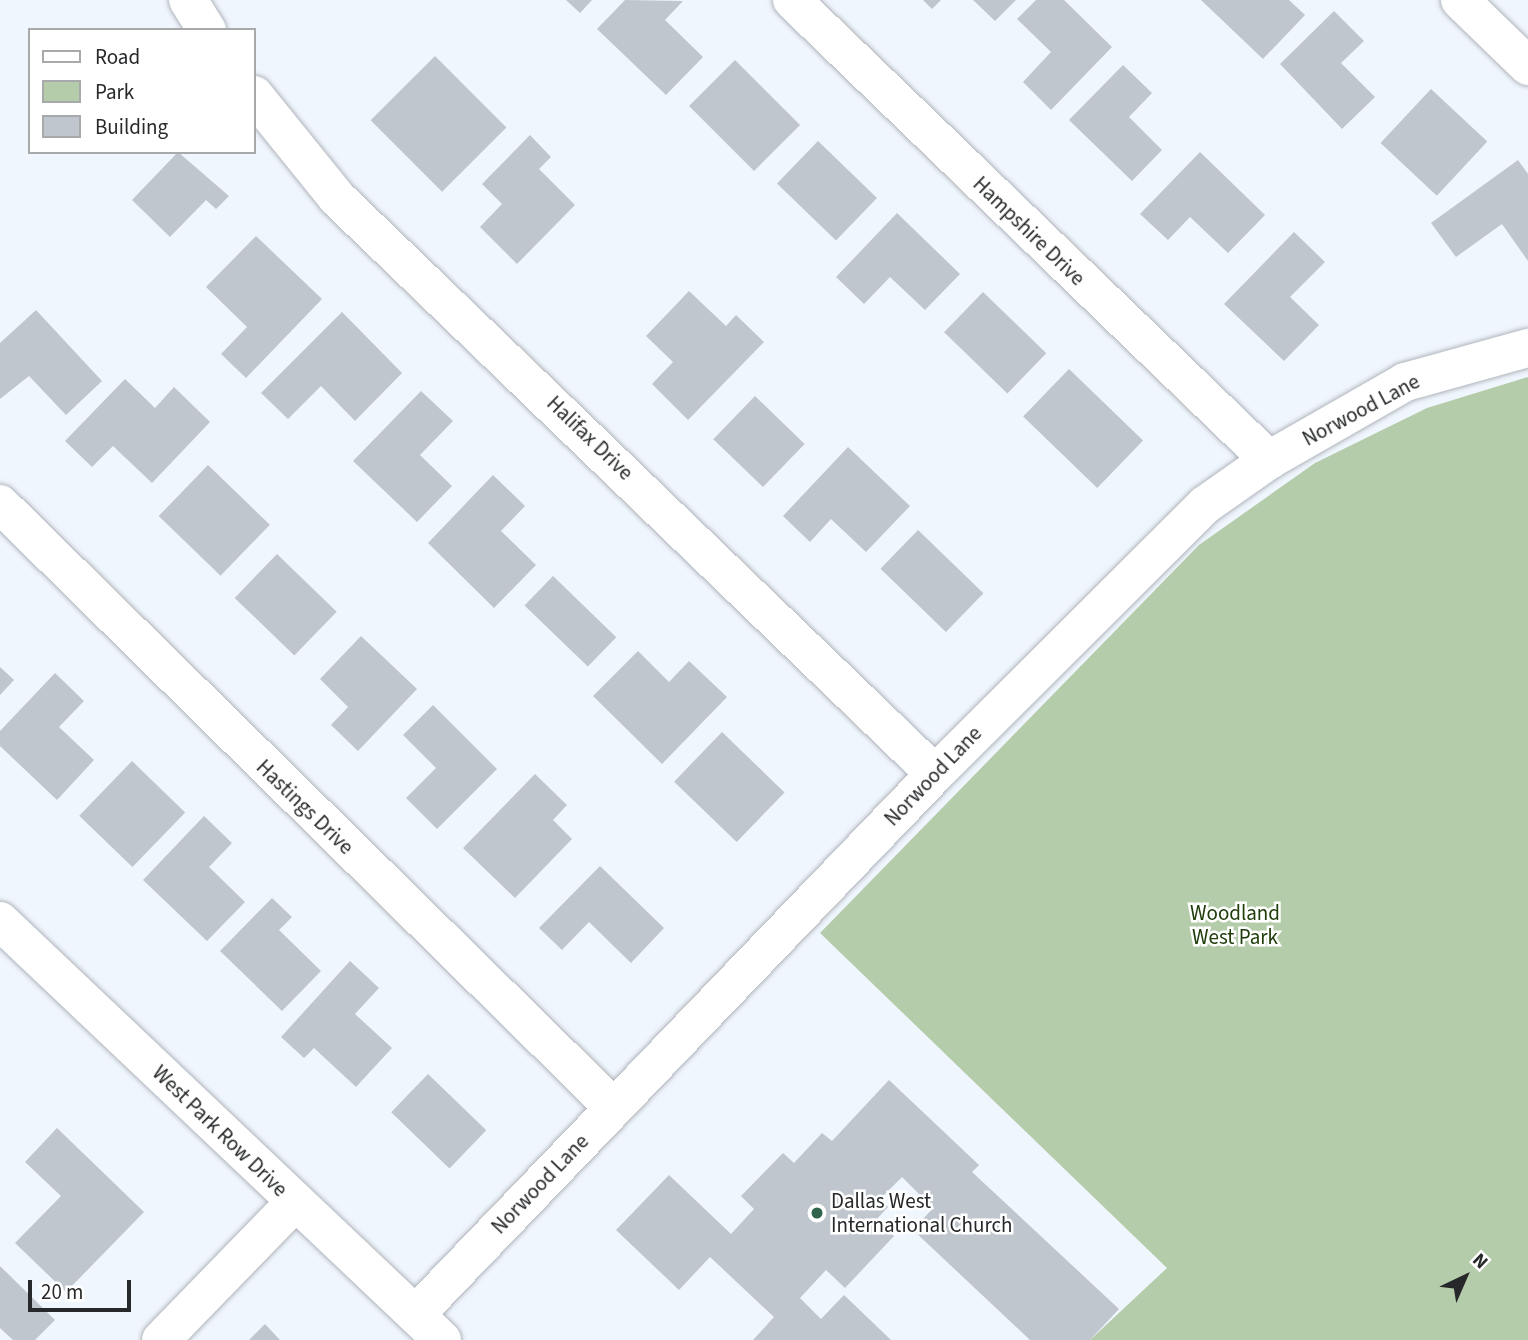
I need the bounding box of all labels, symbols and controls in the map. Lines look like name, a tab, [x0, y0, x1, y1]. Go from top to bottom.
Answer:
legend	[28, 28, 256, 154]
text: Road	[95, 42, 140, 72]
text: Park	[95, 77, 134, 107]
text: Building	[95, 112, 168, 142]
street label: Hampshire Drive	[968, 171, 1090, 291]
street label: Norwood Lane	[1298, 369, 1424, 451]
street label: Halifax Drive	[542, 391, 638, 485]
street label: Norwood Lane	[879, 721, 987, 831]
street label: Hastings Drive	[251, 754, 359, 860]
park label: Woodland West Park	[1190, 900, 1280, 950]
street label: West Park Row Drive	[147, 1060, 293, 1202]
street label: Norwood Lane	[486, 1129, 594, 1239]
place label: Dallas West International Church	[831, 1188, 1012, 1238]
marker: Dallas West International Church	[809, 1205, 825, 1221]
north arrow	[1430, 1242, 1500, 1312]
text: N	[1466, 1247, 1494, 1276]
scale bar	[32, 1266, 135, 1310]
text: 20 m	[41, 1277, 83, 1307]

